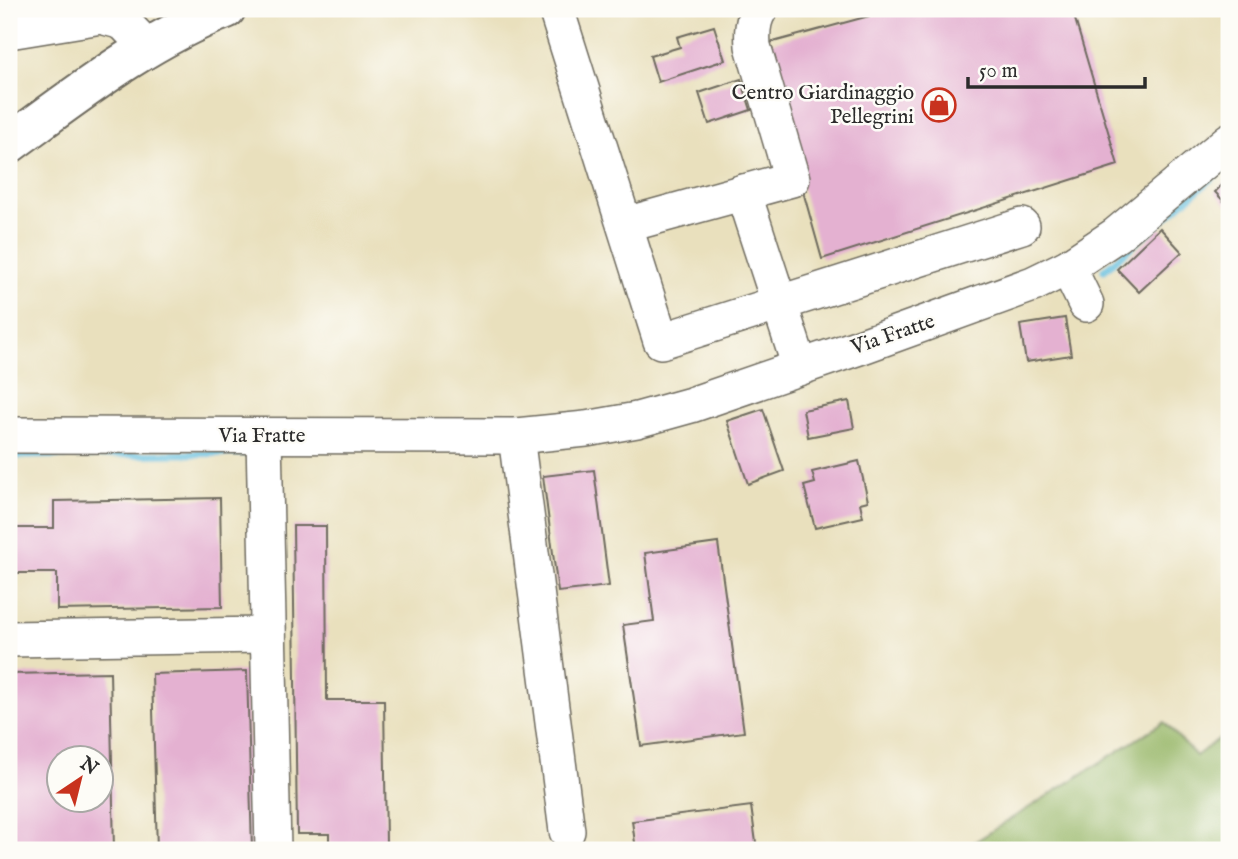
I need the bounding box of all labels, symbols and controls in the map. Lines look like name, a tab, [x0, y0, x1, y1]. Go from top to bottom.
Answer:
scale bar	[968, 46, 1145, 90]
text: 50 m	[979, 58, 1018, 85]
place label: Centro Giardinaggio Pellegrini	[732, 80, 914, 131]
shop icon: Centro Giardinaggio Pellegrini	[920, 86, 958, 124]
street label: Via Fratte	[847, 308, 939, 362]
street label: Via Fratte	[218, 423, 306, 450]
north arrow	[46, 744, 116, 814]
text: N	[74, 752, 103, 782]

